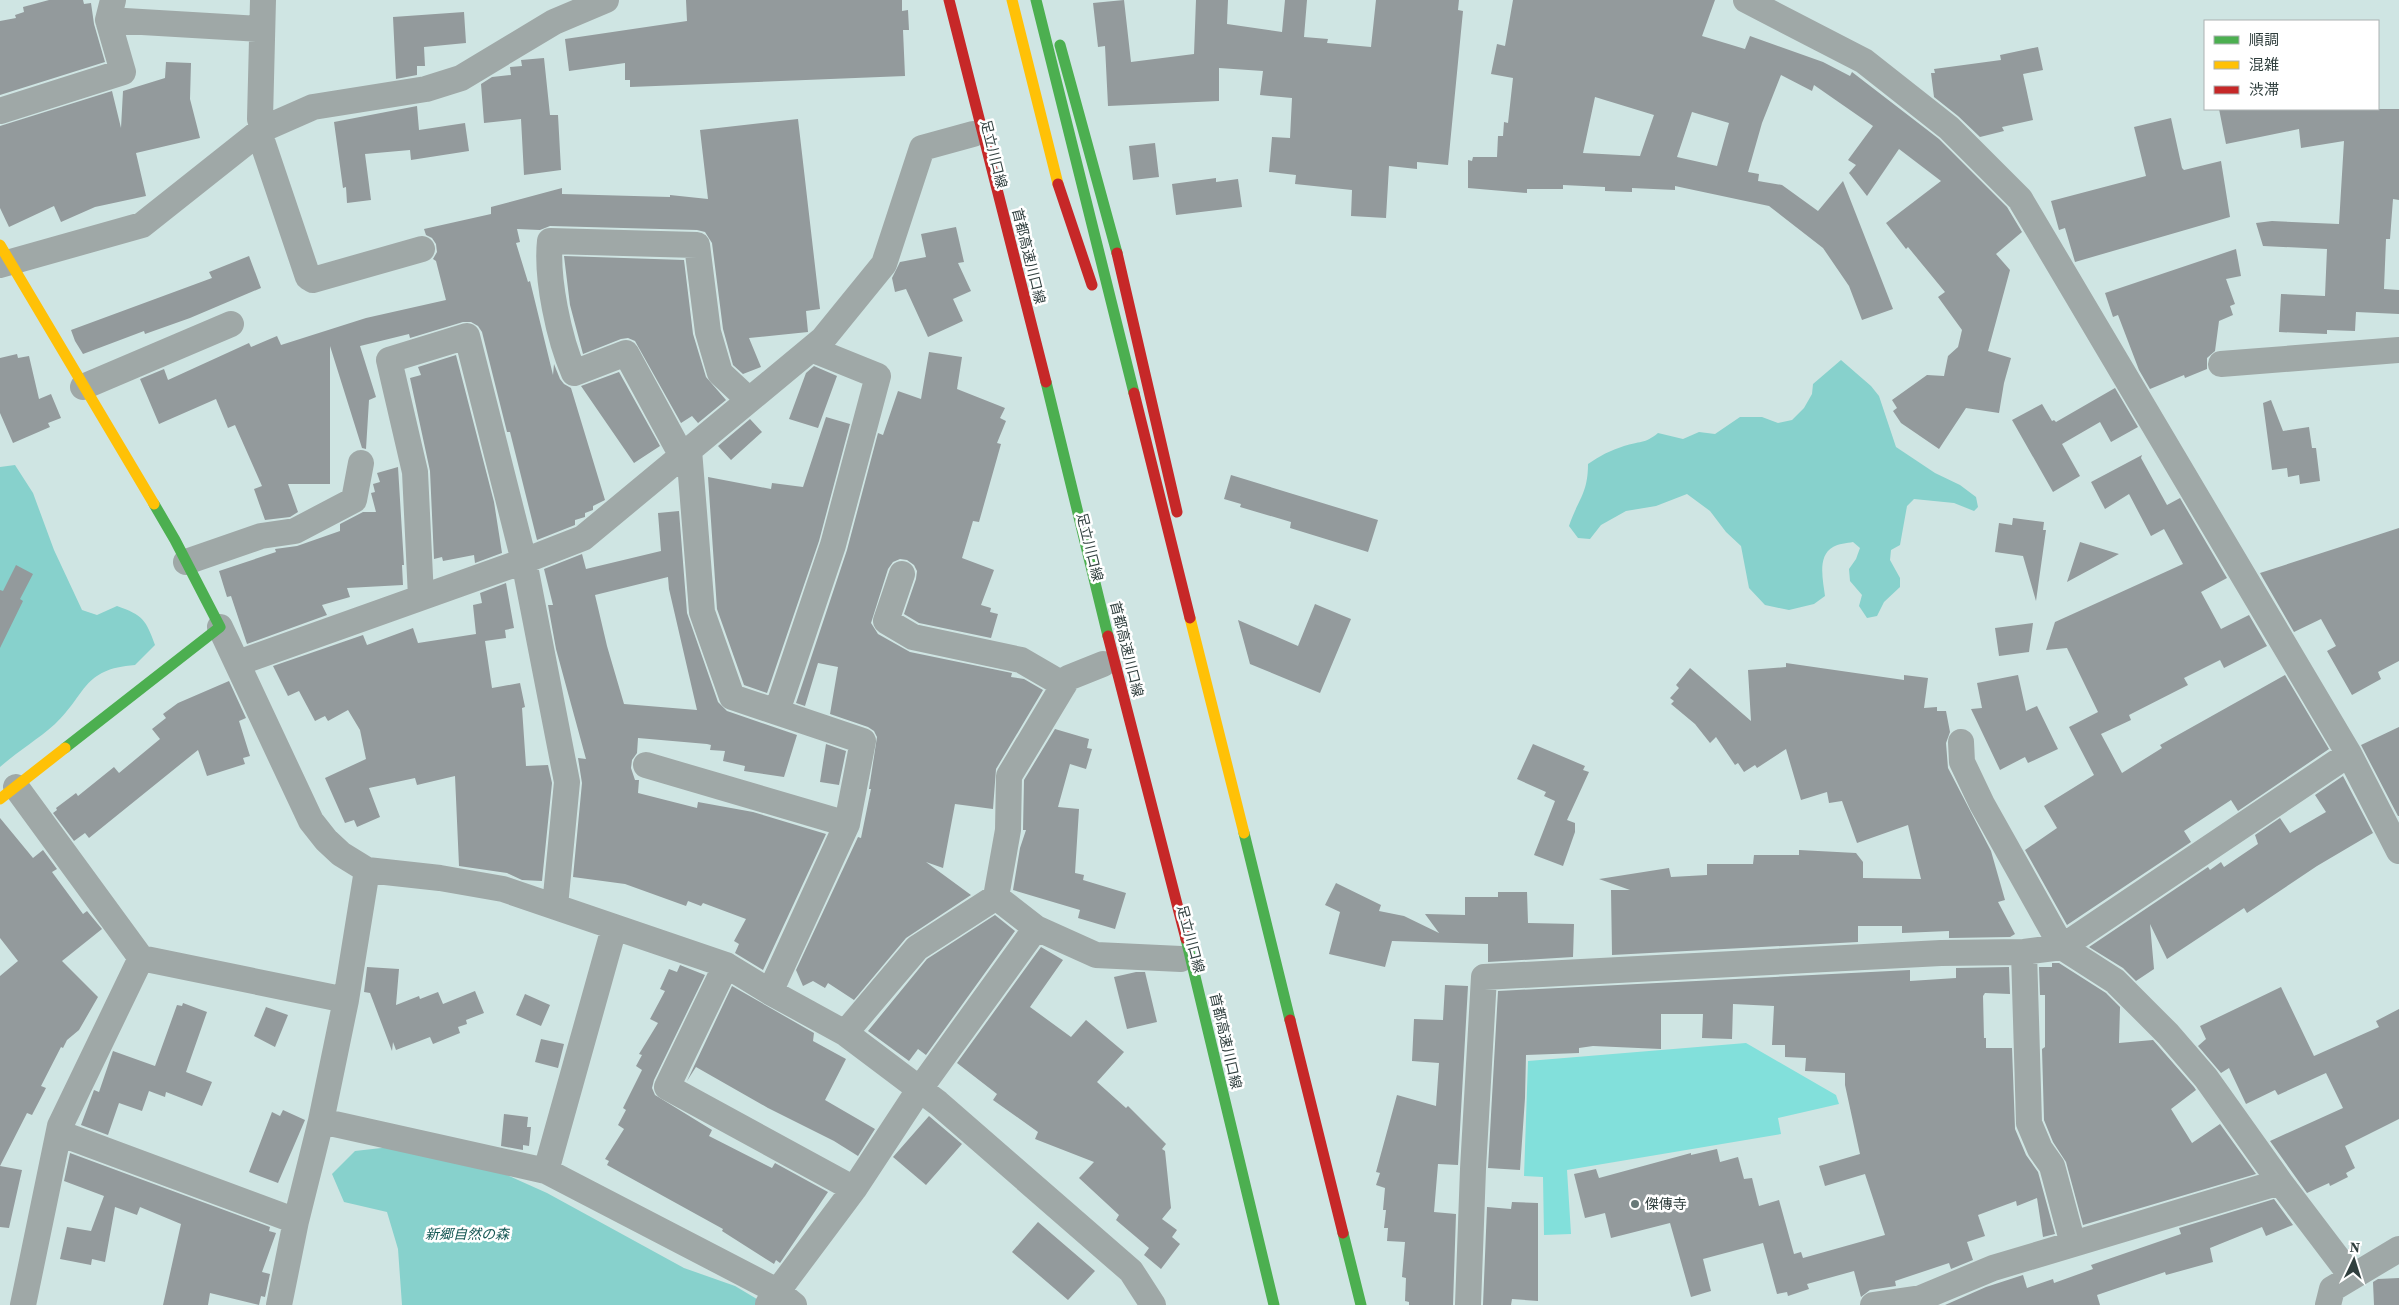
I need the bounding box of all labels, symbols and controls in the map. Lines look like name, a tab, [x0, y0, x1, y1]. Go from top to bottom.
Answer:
legend	[2204, 20, 2379, 110]
text: 順調	[2249, 29, 2279, 50]
text: 混雑	[2249, 54, 2279, 75]
text: 渋滞	[2249, 79, 2279, 100]
street label: 足立川口線	[976, 118, 1012, 190]
street label: 首都高速川口線	[1007, 206, 1051, 306]
street label: 足立川口線	[1072, 511, 1108, 583]
street label: 首都高速川口線	[1105, 599, 1149, 699]
street label: 足立川口線	[1172, 903, 1210, 975]
street label: 首都高速川口線	[1205, 991, 1247, 1091]
place label: 傑傳寺	[1645, 1194, 1687, 1214]
marker: 傑傳寺	[1629, 1198, 1641, 1210]
park label: 新郷自然の森	[425, 1224, 511, 1244]
north arrow	[2329, 1235, 2379, 1285]
text: N	[2349, 1237, 2361, 1257]

